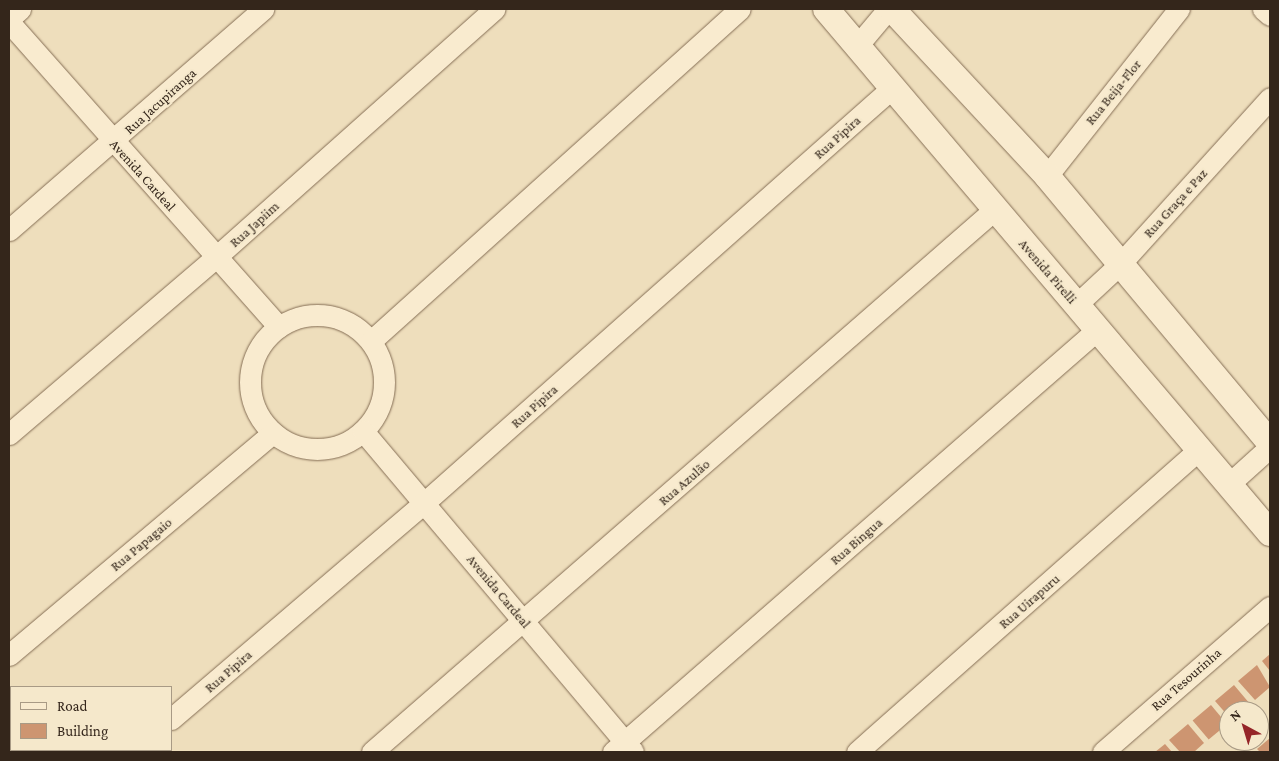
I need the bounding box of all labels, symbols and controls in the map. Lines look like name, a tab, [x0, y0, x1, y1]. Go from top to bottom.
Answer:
street label: Rua Beija-Flor	[1082, 56, 1144, 128]
street label: Rua Jacupiranga	[121, 64, 199, 138]
street label: Rua Pipira	[810, 112, 864, 162]
street label: Avenida Cardeal	[106, 136, 180, 214]
street label: Rua Graça e Paz	[1140, 165, 1210, 241]
street label: Rua Japiim	[226, 197, 282, 251]
street label: Avenida Pirelli	[1015, 235, 1081, 307]
street label: Rua Pipira	[507, 381, 561, 431]
street label: Rua Azulão	[655, 455, 713, 509]
street label: Rua Papagaio	[107, 513, 175, 575]
street label: Rua Bingua	[826, 514, 886, 568]
street label: Avenida Cardeal	[463, 551, 535, 631]
street label: Rua Uirapuru	[995, 570, 1063, 632]
street label: Rua Tesourinha	[1148, 644, 1224, 714]
street label: Rua Pipira	[201, 646, 255, 696]
legend	[10, 686, 172, 751]
text: Road	[57, 698, 87, 714]
north arrow	[1219, 701, 1269, 751]
text: N	[1226, 706, 1244, 724]
text: Building	[57, 723, 108, 739]

